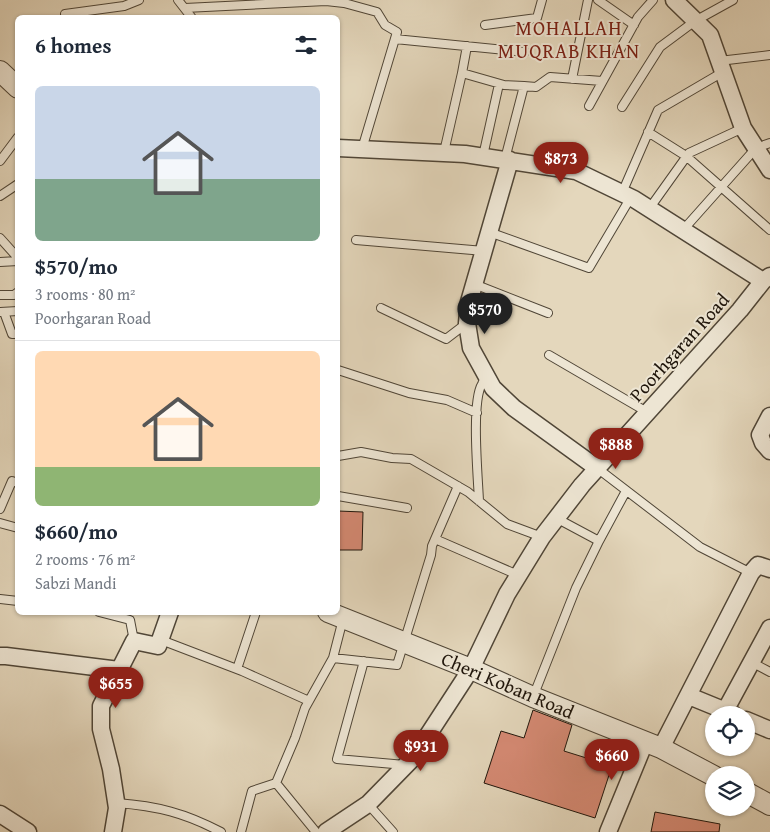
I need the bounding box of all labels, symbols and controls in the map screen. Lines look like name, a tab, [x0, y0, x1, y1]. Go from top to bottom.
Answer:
district label: MOHALLAH MUQRAB KHAN	[498, 13, 640, 65]
text: 6 homes	[35, 30, 111, 61]
icon: filters	[292, 31, 320, 59]
icon: home	[133, 118, 223, 208]
pin: $873	[531, 142, 591, 184]
text: $873	[544, 146, 578, 170]
text: $570/mo	[35, 251, 118, 282]
text: 3 rooms · 80 m²	[35, 282, 135, 306]
street label: Poorhgaran Road	[622, 286, 736, 408]
pin: $570	[455, 292, 515, 335]
text: $570	[468, 297, 502, 321]
text: Poorhgaran Road	[35, 306, 151, 330]
icon: home	[133, 384, 223, 474]
pin: $888	[586, 428, 646, 470]
text: $888	[599, 432, 633, 456]
text: $660/mo	[35, 516, 118, 547]
text: 2 rooms · 76 m²	[35, 547, 135, 571]
text: Sabzi Mandi	[35, 571, 116, 595]
street label: Cheri Koban Road	[437, 644, 579, 726]
pin: $655	[86, 666, 146, 709]
text: $655	[99, 671, 133, 695]
map controls	[705, 706, 755, 816]
button: locate	[705, 706, 755, 756]
pin: $931	[391, 730, 451, 772]
text: $931	[404, 734, 438, 758]
pin: $660	[582, 738, 642, 781]
text: $660	[595, 743, 629, 767]
button: layers	[705, 766, 755, 816]

